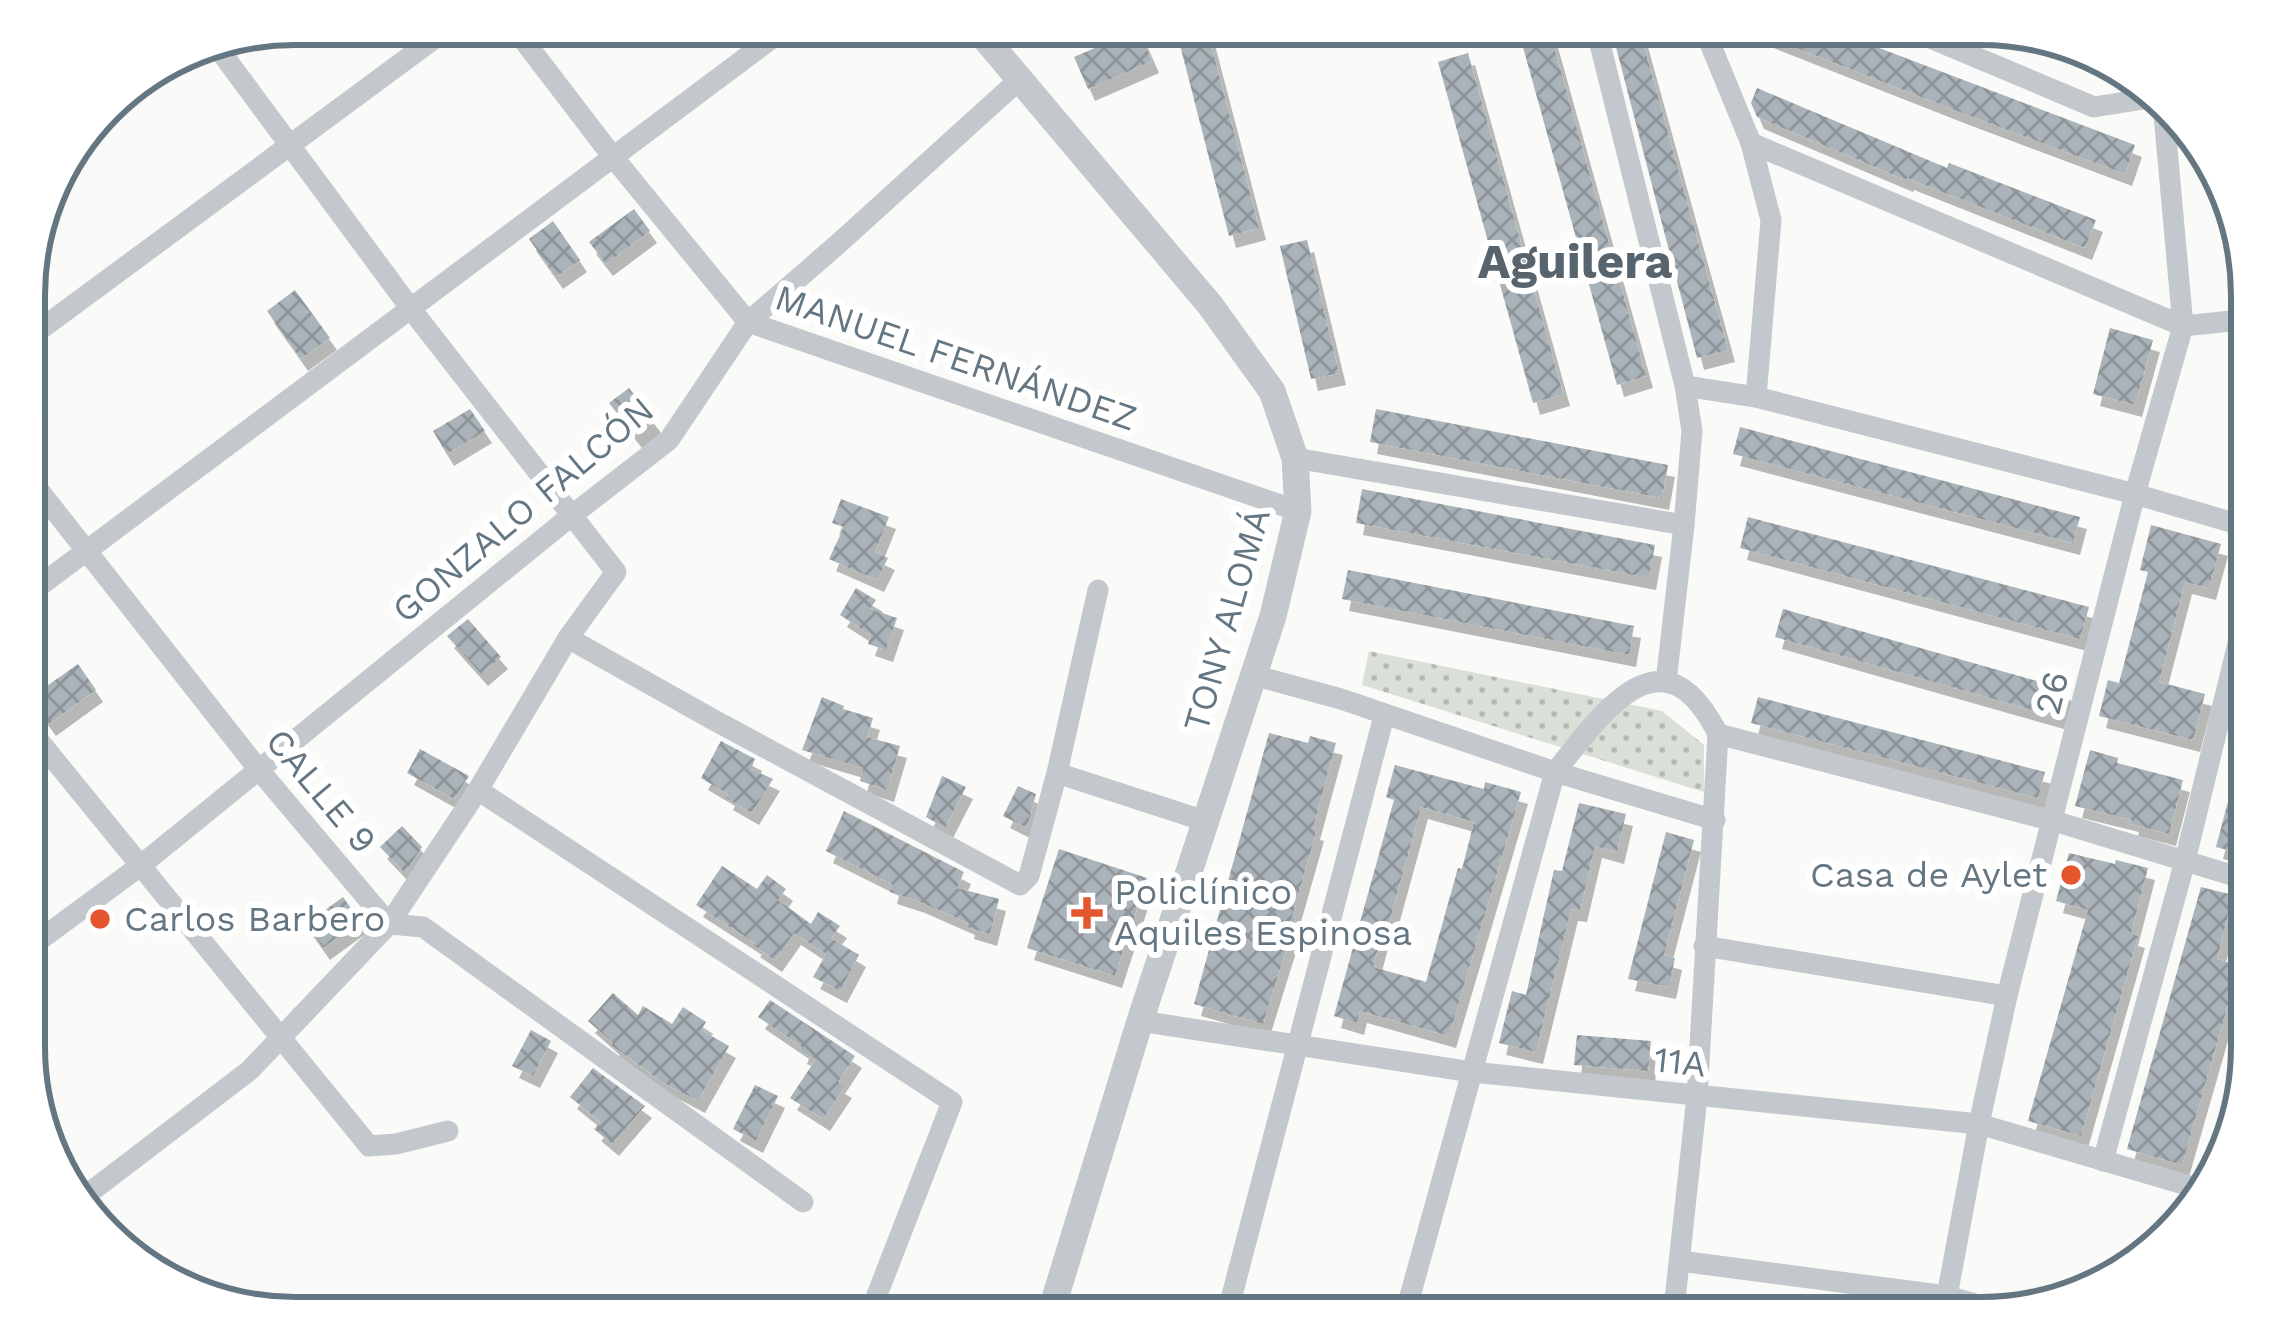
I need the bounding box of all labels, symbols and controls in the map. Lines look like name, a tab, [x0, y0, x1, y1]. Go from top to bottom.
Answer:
district label: Aguilera	[1478, 233, 1673, 290]
street label: MANUEL FERNÁNDEZ	[770, 276, 1142, 440]
street label: GONZALO FALCÓN	[384, 389, 662, 631]
street label: TONY ALOMÁ	[1175, 504, 1279, 736]
street label: 26	[2026, 667, 2078, 719]
street label: CALLE 9	[257, 720, 385, 862]
place label: Casa de Aylet	[1810, 854, 2047, 896]
marker: Casa de Aylet	[2058, 862, 2084, 888]
place label: Policlínico Aquiles Espinosa	[1114, 871, 1412, 954]
marker: Policlínico Aquiles Espinosa	[1071, 897, 1103, 929]
place label: Carlos Barbero	[124, 898, 385, 940]
marker: Carlos Barbero	[87, 906, 113, 932]
street label: 11A	[1652, 1038, 1708, 1086]

